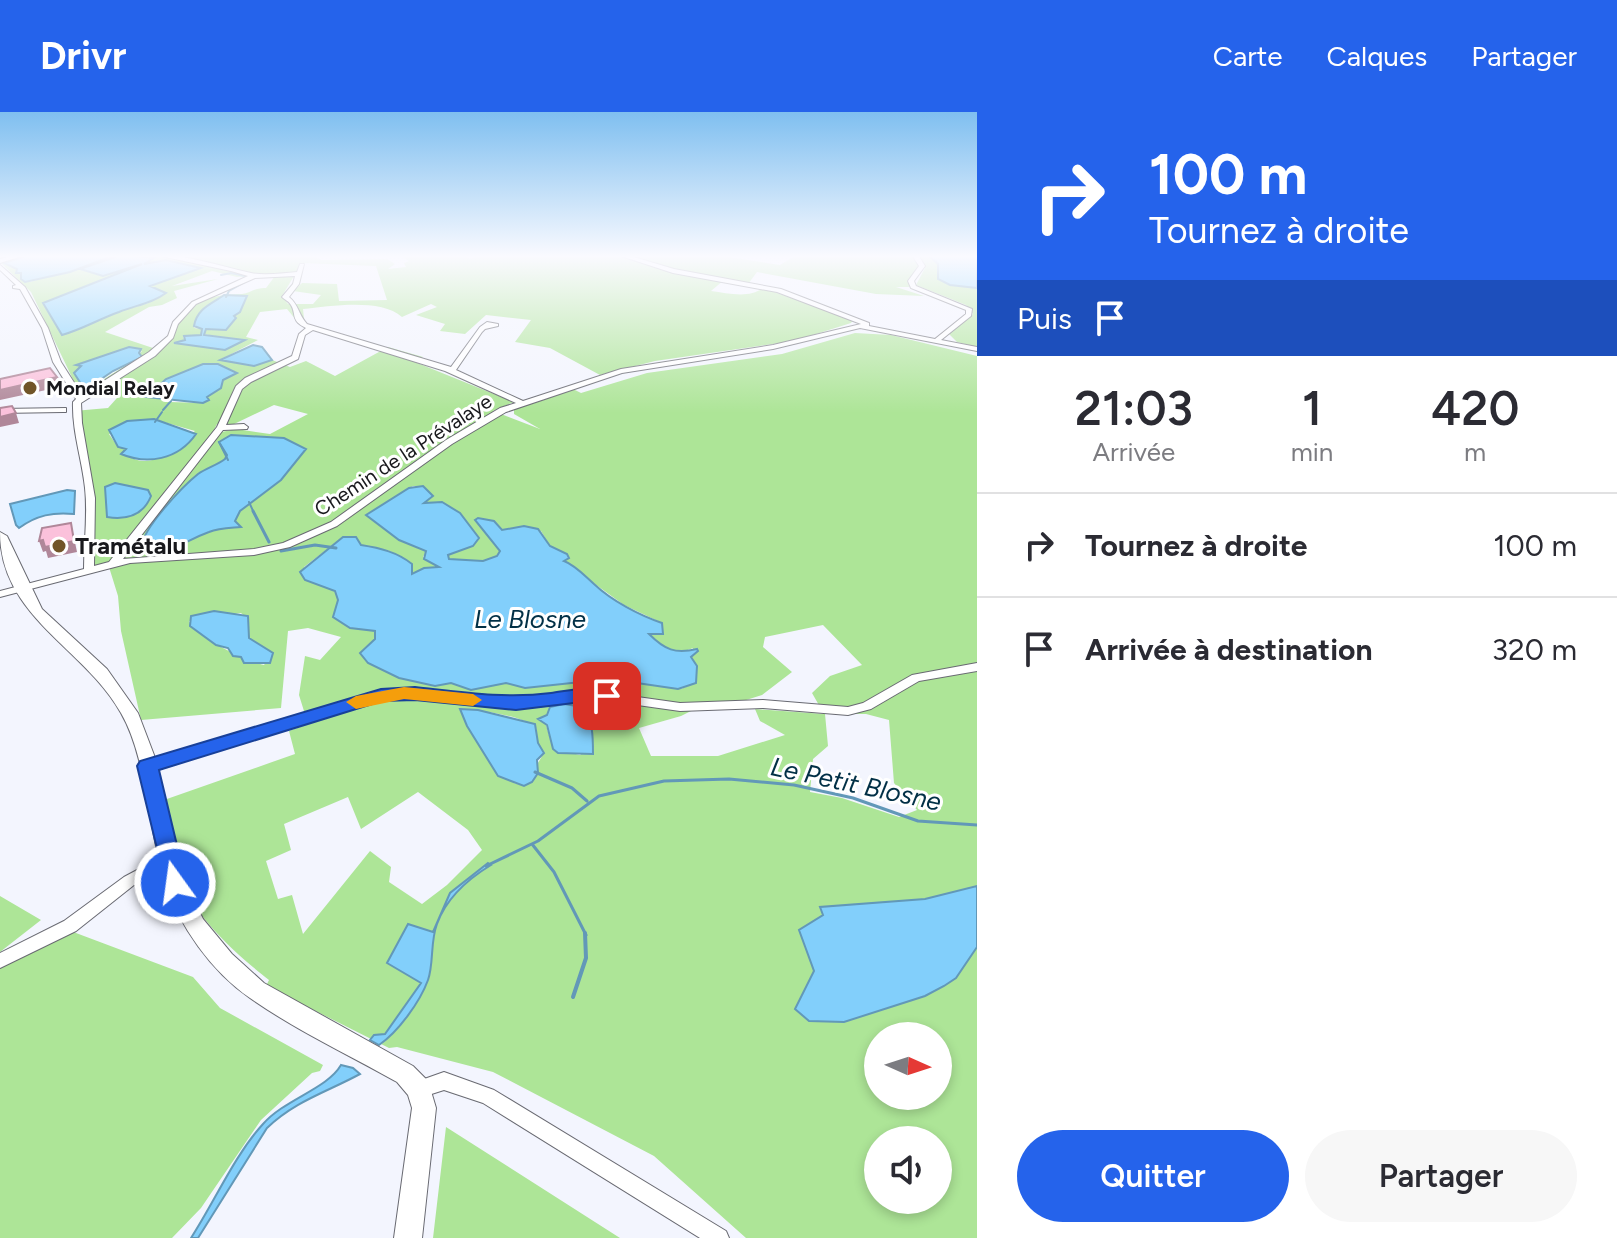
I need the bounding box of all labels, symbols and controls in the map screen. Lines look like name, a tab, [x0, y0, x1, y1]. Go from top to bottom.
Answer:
text: Drivr	[40, 33, 127, 79]
text: Carte	[1213, 39, 1283, 73]
text: Calques	[1327, 39, 1427, 73]
text: Partager	[1471, 39, 1577, 73]
text: 100 m	[1149, 141, 1307, 208]
icon: right	[1017, 144, 1121, 248]
text: Tournez à droite	[1149, 209, 1409, 252]
icon: arrive	[1088, 296, 1132, 340]
text: Puis	[1017, 300, 1072, 337]
place label: Mondial Relay	[46, 376, 175, 400]
marker: Mondial Relay	[21, 379, 39, 397]
text: 21:03	[1075, 379, 1193, 437]
text: 1	[1302, 379, 1322, 437]
text: 420	[1431, 379, 1519, 437]
street label: Chemin de la Prévalaye	[310, 389, 496, 521]
text: Arrivée	[1092, 436, 1175, 468]
text: min	[1291, 436, 1333, 468]
text: m	[1464, 436, 1486, 468]
icon: right	[1017, 523, 1061, 567]
text: Tournez à droite	[1085, 527, 1307, 564]
text: 100 m	[1493, 527, 1577, 564]
place label: Tramétalu	[75, 531, 186, 560]
marker: Tramétalu	[50, 537, 68, 555]
water label: Le Blosne	[474, 603, 586, 635]
icon: arrive	[1017, 627, 1061, 671]
text: Arrivée à destination	[1085, 631, 1372, 668]
text: 320 m	[1492, 631, 1577, 668]
pin	[573, 662, 641, 730]
icon: arrive	[585, 674, 629, 718]
water label: Le Petit Blosne	[768, 750, 944, 818]
position arrow	[133, 841, 217, 925]
north arrow	[864, 1022, 952, 1110]
map controls	[864, 1022, 952, 1214]
button: sound	[864, 1126, 952, 1214]
button: Quitter	[1017, 1130, 1289, 1222]
button: Partager	[1305, 1130, 1577, 1222]

